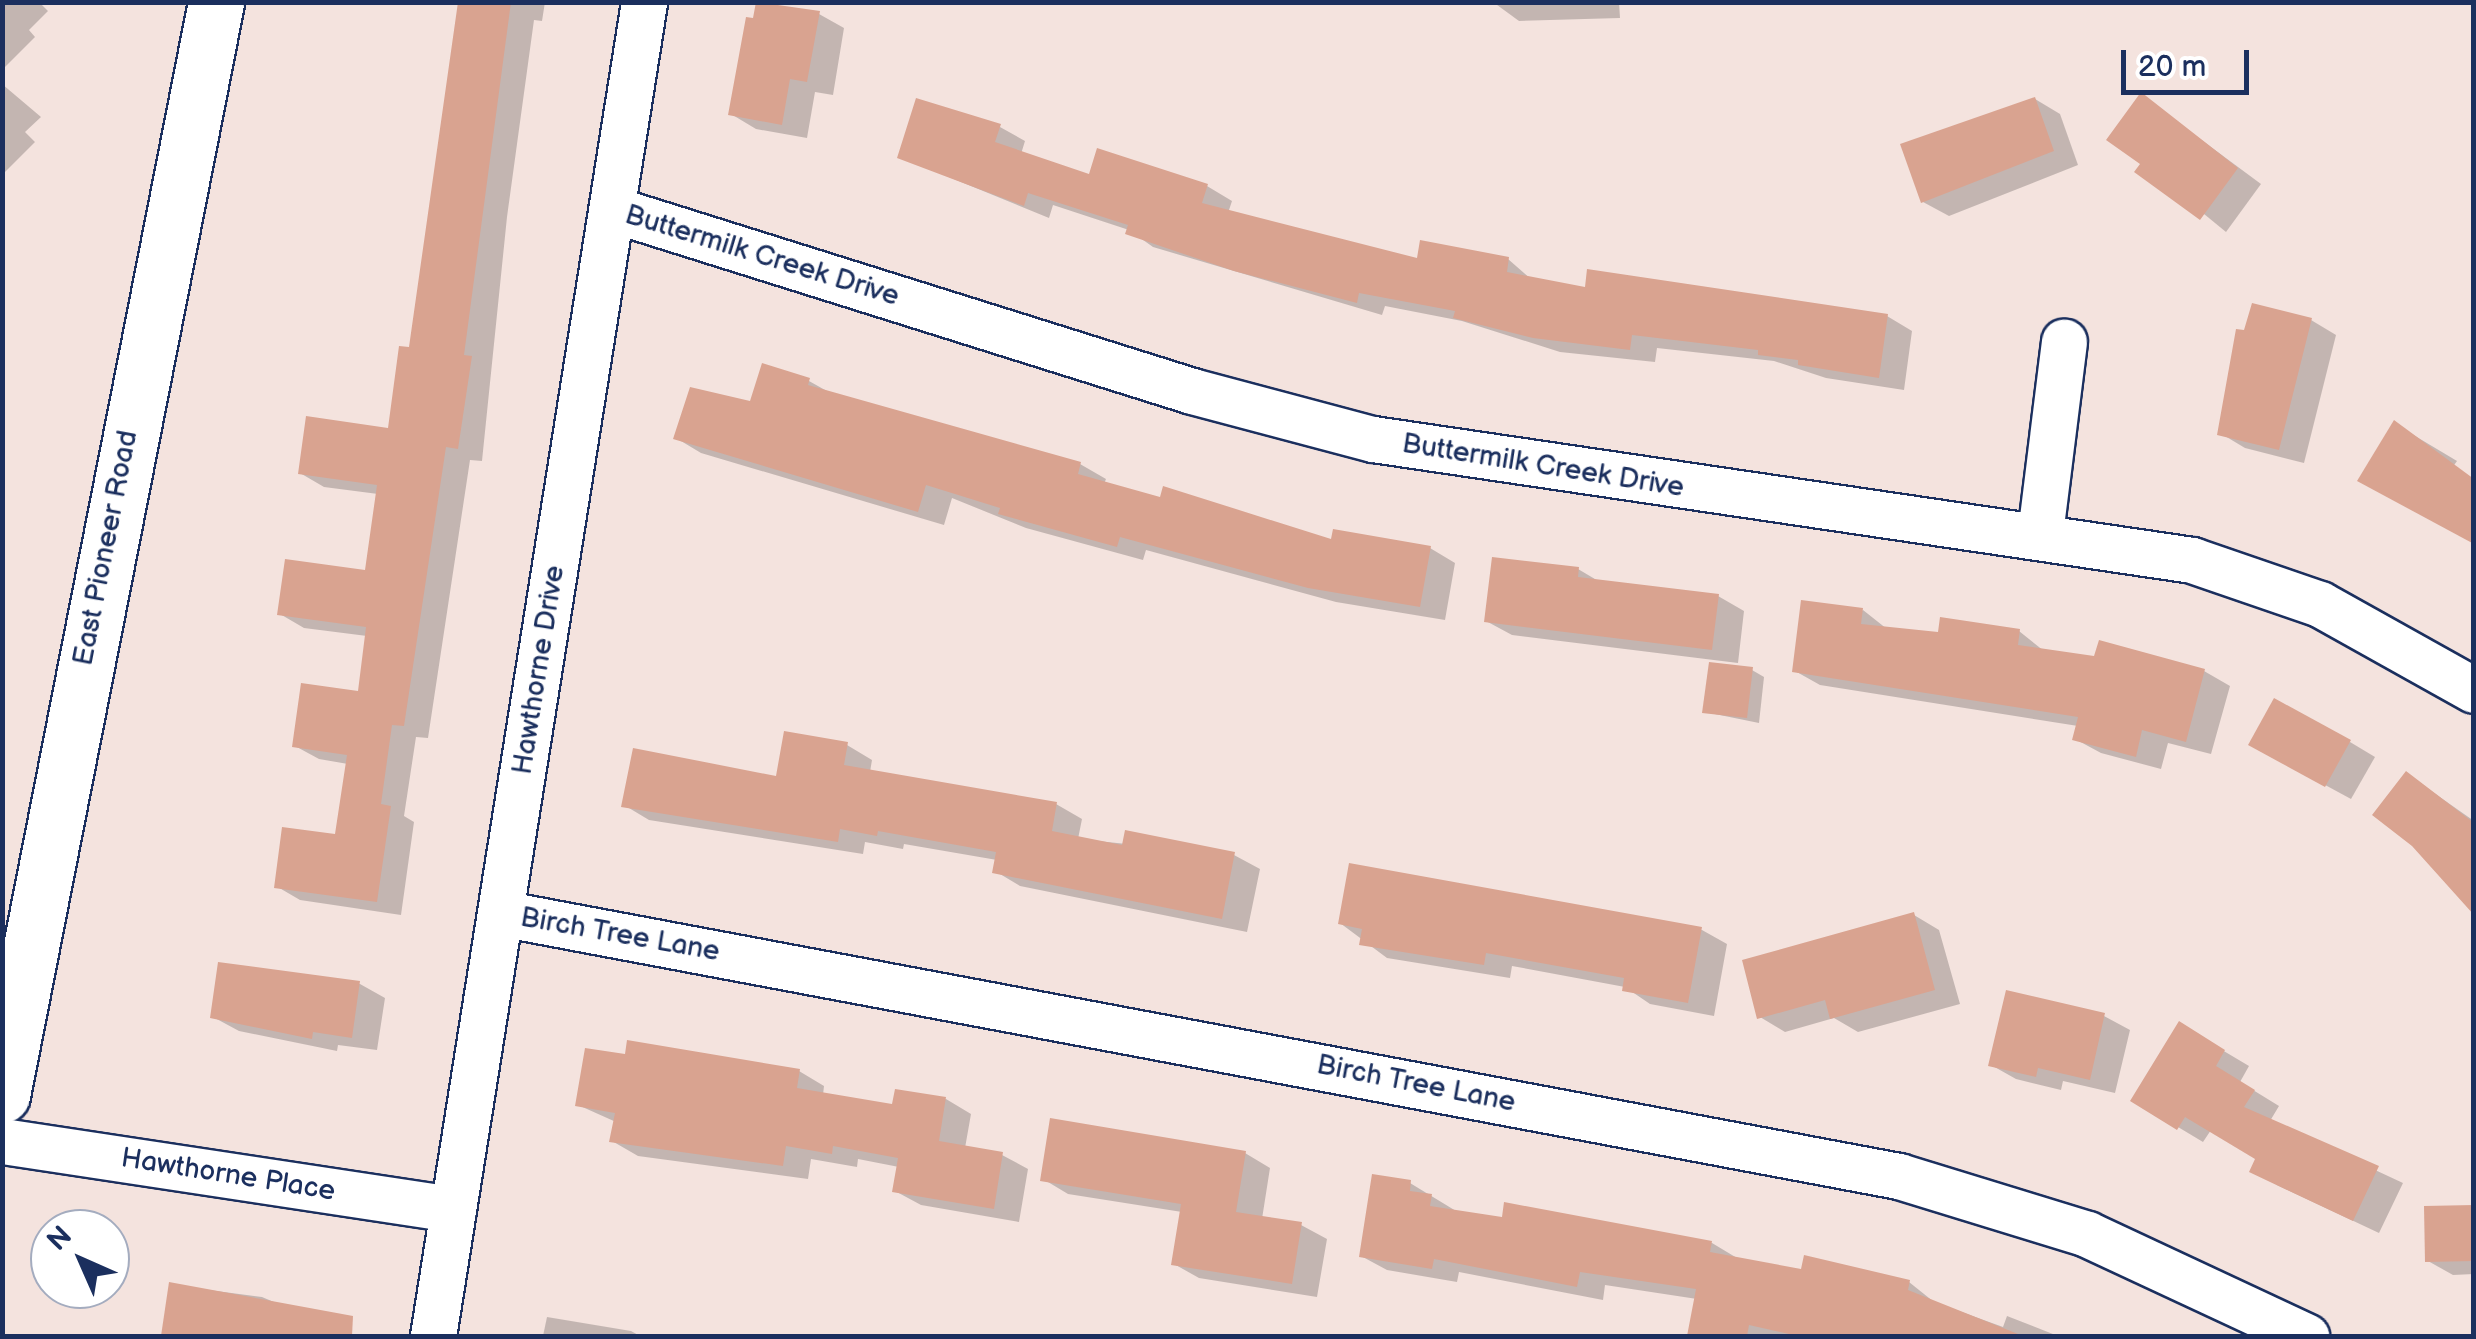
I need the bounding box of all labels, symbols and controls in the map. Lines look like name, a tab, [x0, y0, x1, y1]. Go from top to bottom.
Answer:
scale bar	[2126, 30, 2254, 92]
text: 20 m	[2138, 49, 2206, 85]
street label: Buttermilk Creek Drive	[621, 198, 903, 314]
street label: Buttermilk Creek Drive	[1400, 427, 1686, 505]
street label: East Pioneer Road	[67, 428, 145, 668]
street label: Hawthorne Drive	[506, 563, 572, 777]
street label: Birch Tree Lane	[517, 901, 723, 969]
street label: Birch Tree Lane	[1313, 1048, 1519, 1120]
street label: Hawthorne Place	[119, 1141, 337, 1209]
north arrow	[30, 1209, 130, 1309]
text: N	[41, 1220, 79, 1258]

